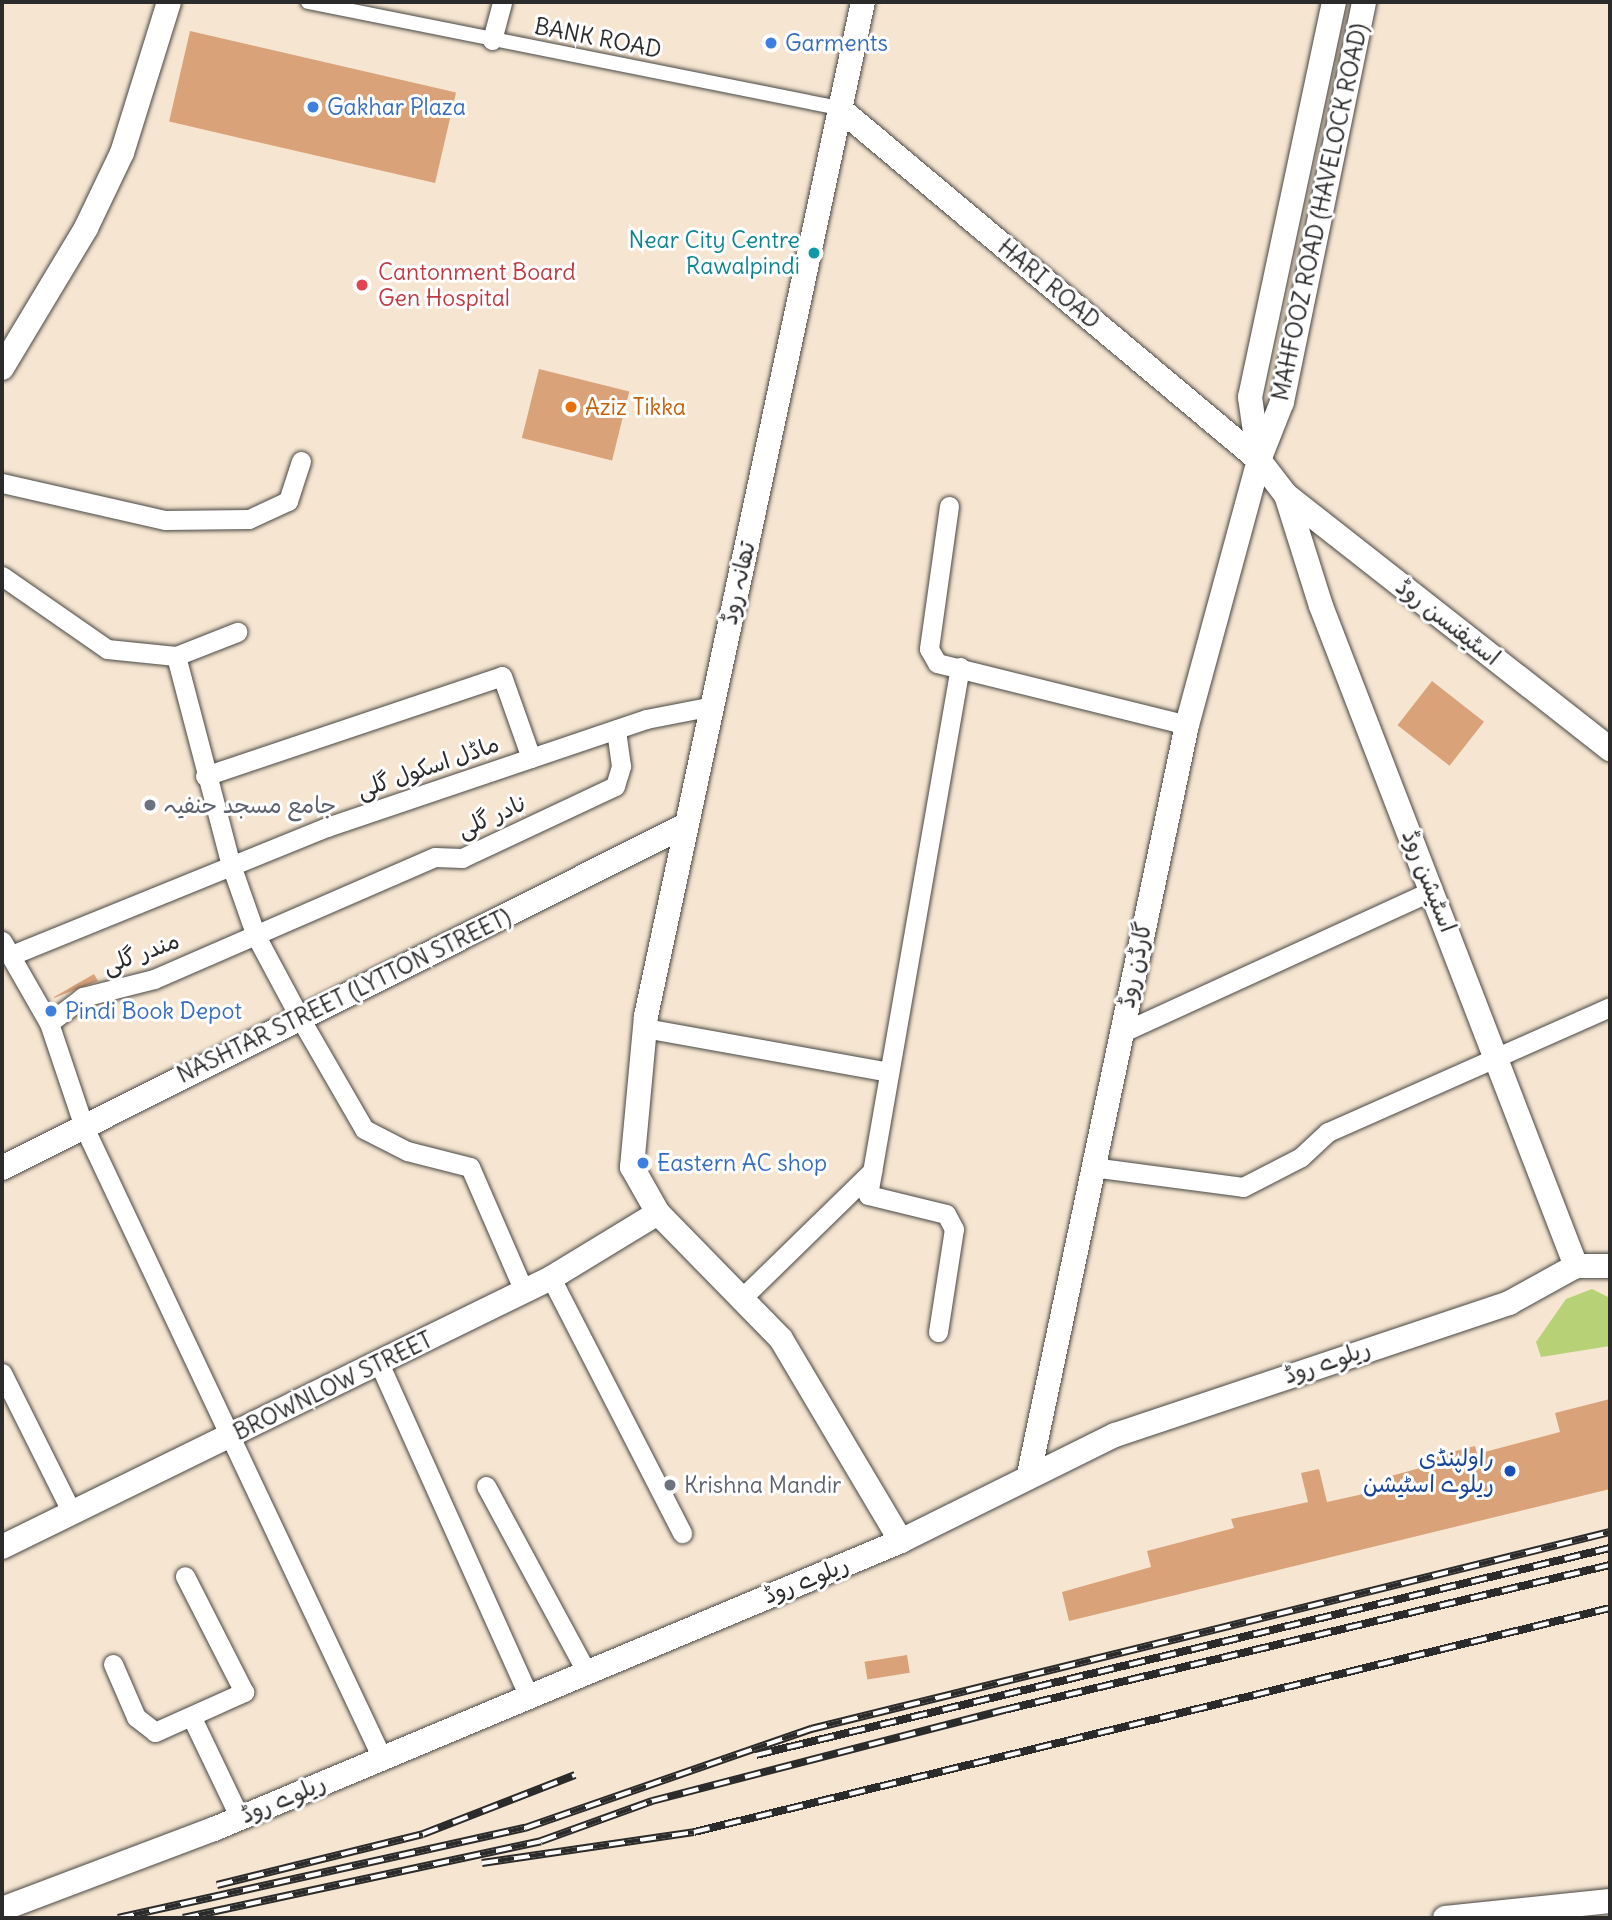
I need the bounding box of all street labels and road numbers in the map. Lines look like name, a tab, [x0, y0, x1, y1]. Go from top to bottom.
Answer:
street label: BANK ROAD	[532, 12, 664, 64]
street label: MAHFOOZ ROAD (HAVELOCK ROAD)	[1266, 21, 1374, 403]
street label: HARI ROAD	[992, 233, 1106, 335]
street label: تھانہ روڈ	[715, 539, 761, 627]
street label: اسٹیفنسن روڈ	[1390, 573, 1506, 671]
street label: ماڈل اسکول گلی	[353, 730, 503, 804]
street label: نادر گلی	[453, 788, 531, 844]
street label: اسٹیشن روڈ	[1396, 826, 1462, 936]
street label: NASHTAR STREET (LYTTON STREET)	[173, 903, 515, 1089]
street label: گارڈن روڈ	[1112, 920, 1158, 1010]
street label: مندر گلی	[99, 926, 183, 980]
street label: BROWNLOW STREET	[229, 1326, 437, 1446]
street label: ریلوے روڈ	[1280, 1334, 1374, 1390]
street label: ریلوے روڈ	[759, 1550, 853, 1610]
street label: ریلوے روڈ	[236, 1769, 330, 1829]

